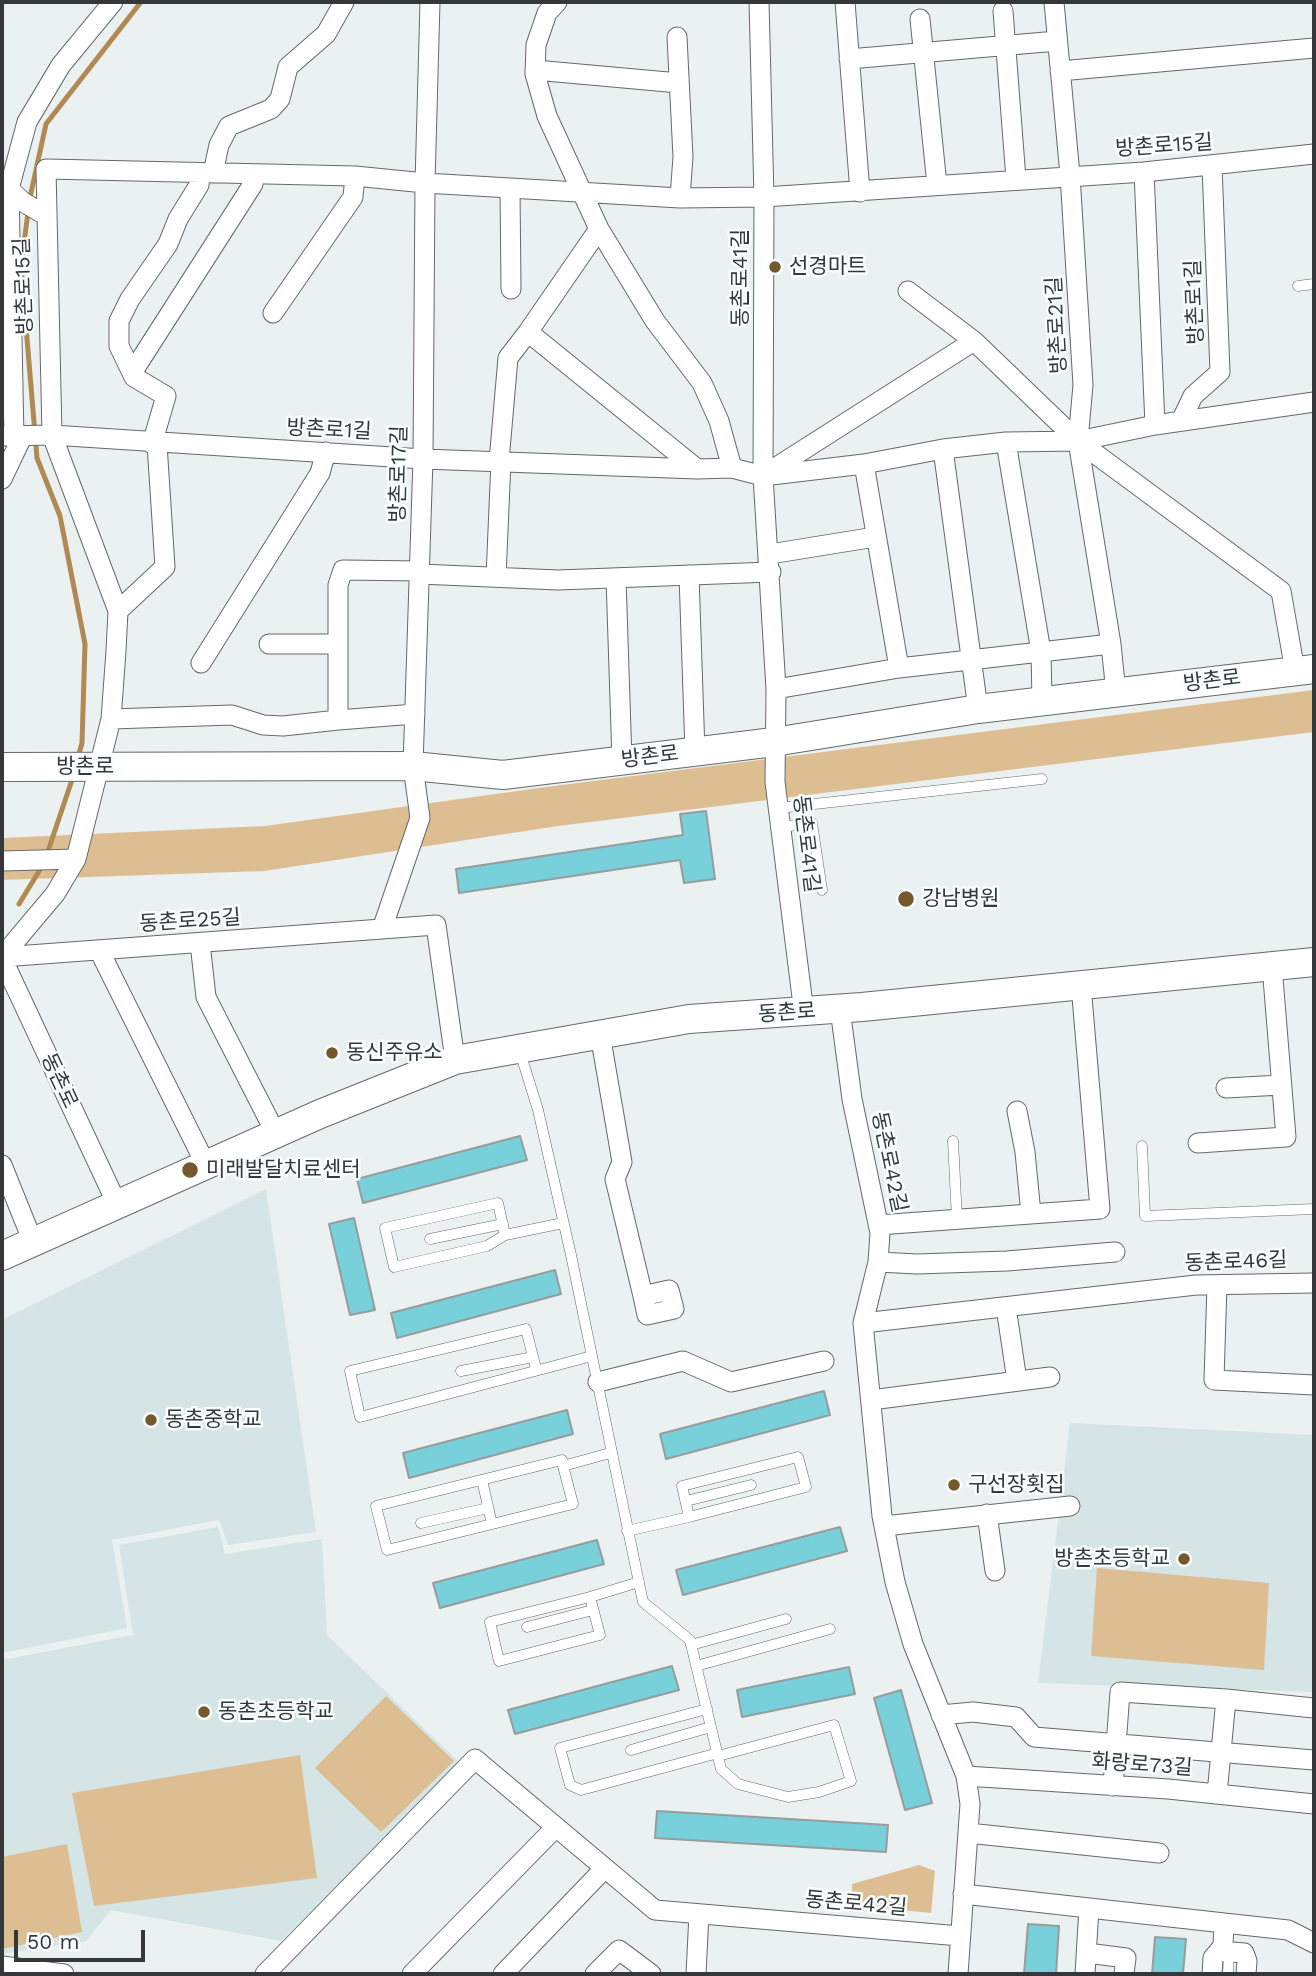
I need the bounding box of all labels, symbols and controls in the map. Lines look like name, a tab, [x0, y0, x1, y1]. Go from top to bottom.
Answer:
street label: 방촌로15길	[1114, 130, 1214, 162]
street label: 동촌로41길	[728, 229, 754, 327]
street label: 방촌로15길	[10, 237, 38, 335]
place label: 선경마트	[789, 254, 866, 280]
marker: 선경마트	[767, 259, 783, 275]
street label: 방촌로1길	[1181, 259, 1209, 345]
street label: 방촌로21길	[1042, 276, 1072, 374]
street label: 방촌로1길	[286, 415, 372, 445]
street label: 방촌로17길	[386, 425, 412, 523]
street label: 방촌로	[1182, 665, 1242, 697]
street label: 방촌로	[620, 741, 680, 773]
street label: 방촌로	[56, 754, 114, 780]
street label: 동촌로41길	[788, 794, 824, 894]
place label: 강남병원	[922, 886, 999, 912]
marker: 강남병원	[896, 889, 916, 909]
street label: 동촌로25길	[138, 905, 242, 937]
street label: 동촌로	[757, 998, 817, 1028]
place label: 동신주유소	[346, 1040, 443, 1066]
marker: 동신주유소	[324, 1045, 340, 1061]
street label: 동촌로	[35, 1049, 83, 1113]
street label: 동촌로42길	[866, 1109, 912, 1215]
place label: 미래발달치료센터	[206, 1157, 361, 1183]
marker: 미래발달치료센터	[180, 1160, 200, 1180]
street label: 동촌로46길	[1184, 1248, 1288, 1276]
place label: 동촌중학교	[165, 1407, 262, 1433]
marker: 동촌중학교	[143, 1412, 159, 1428]
place label: 구선장횟집	[968, 1472, 1065, 1498]
marker: 구선장횟집	[946, 1477, 962, 1493]
place label: 방촌초등학교	[1054, 1546, 1170, 1572]
marker: 방촌초등학교	[1176, 1551, 1192, 1567]
place label: 동촌초등학교	[218, 1699, 334, 1725]
marker: 동촌초등학교	[196, 1704, 212, 1720]
street label: 화랑로73길	[1091, 1749, 1193, 1781]
street label: 동촌로42길	[804, 1887, 908, 1921]
scale bar	[18, 1916, 149, 1960]
text: 50 m	[27, 1929, 79, 1954]

